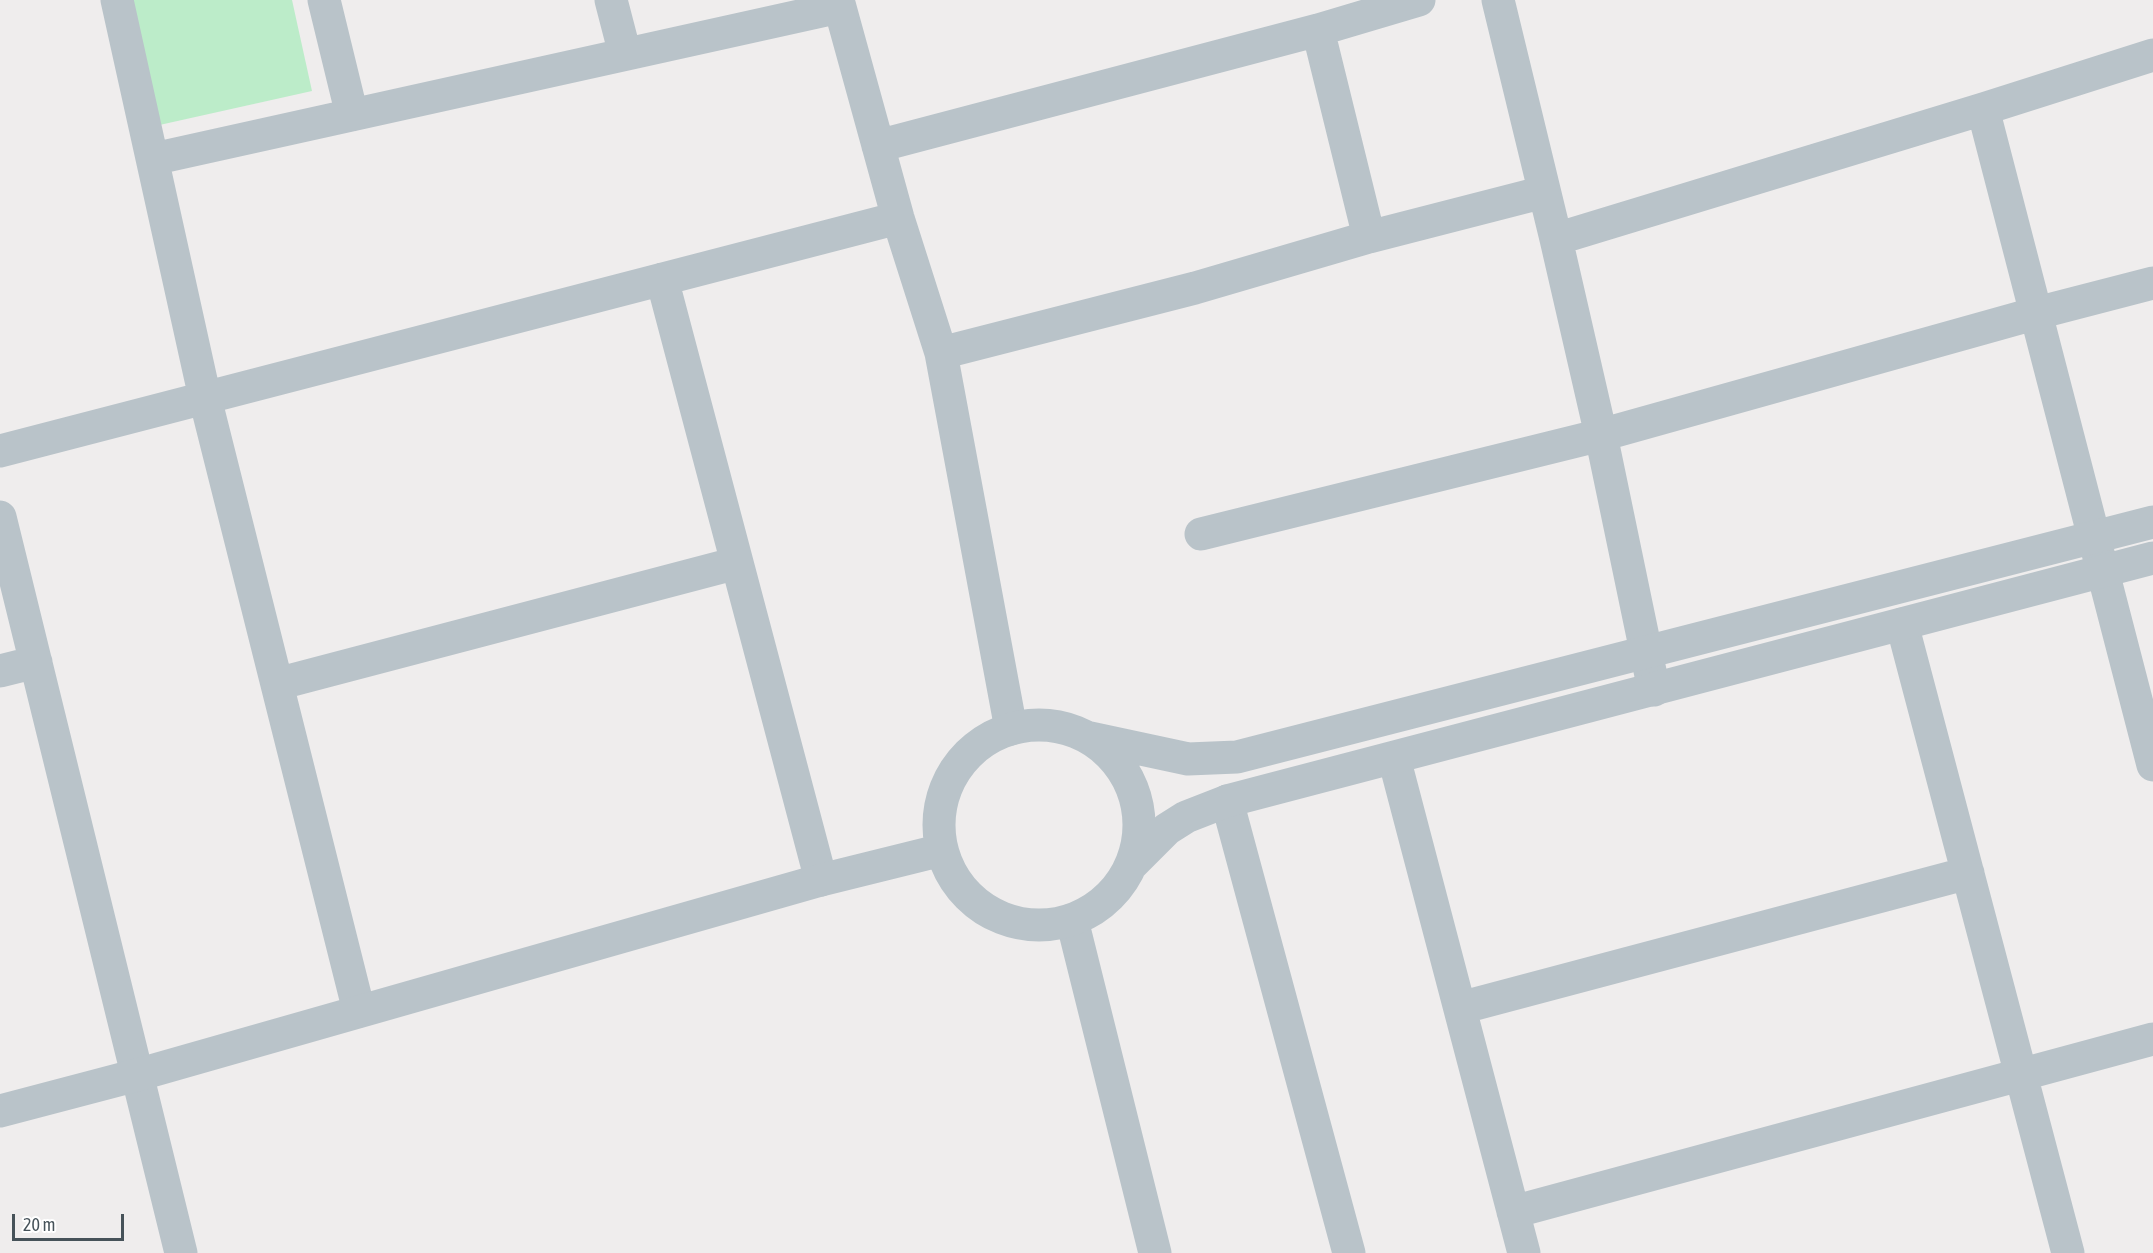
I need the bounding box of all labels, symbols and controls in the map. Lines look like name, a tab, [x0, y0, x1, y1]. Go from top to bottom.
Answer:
scale bar	[15, 1202, 128, 1240]
text: 20 m	[23, 1214, 55, 1235]

